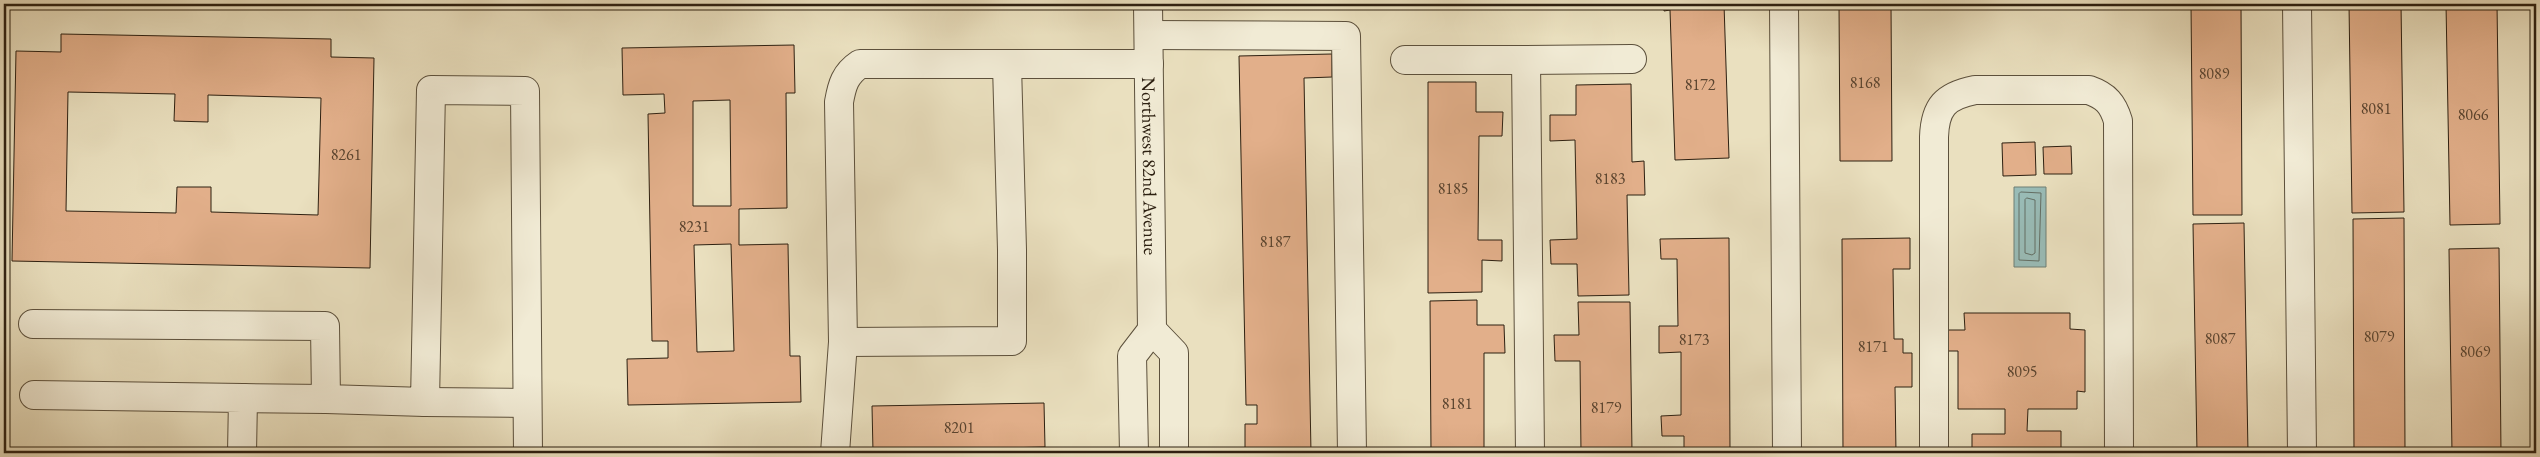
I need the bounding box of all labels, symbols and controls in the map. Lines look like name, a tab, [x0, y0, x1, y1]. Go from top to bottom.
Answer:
house number: 8089	[2199, 63, 2230, 84]
house number: 8168	[1850, 72, 1881, 93]
house number: 8172	[1685, 74, 1716, 95]
street label: Northwest 82nd Avenue	[1136, 77, 1163, 255]
house number: 8081	[2361, 98, 2391, 119]
house number: 8066	[2458, 104, 2489, 125]
house number: 8261	[331, 144, 361, 165]
house number: 8183	[1595, 168, 1626, 189]
house number: 8185	[1438, 178, 1468, 199]
house number: 8231	[679, 216, 709, 237]
house number: 8187	[1260, 231, 1291, 252]
house number: 8079	[2364, 326, 2395, 347]
house number: 8087	[2205, 328, 2236, 349]
house number: 8173	[1679, 329, 1710, 350]
house number: 8171	[1858, 336, 1888, 357]
house number: 8069	[2460, 341, 2491, 362]
house number: 8095	[2007, 361, 2037, 382]
house number: 8181	[1442, 393, 1472, 414]
house number: 8179	[1591, 397, 1622, 418]
house number: 8201	[944, 417, 974, 438]

